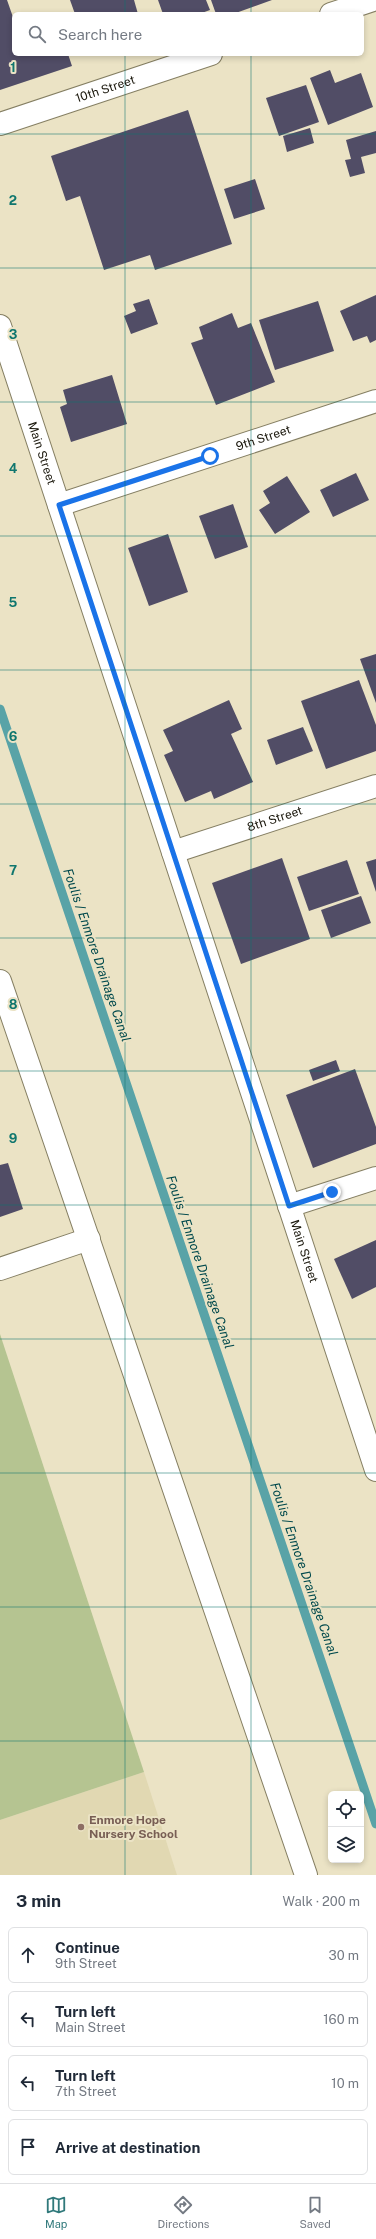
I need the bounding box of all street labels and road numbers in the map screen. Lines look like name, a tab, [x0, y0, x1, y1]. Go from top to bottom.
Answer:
street label: 10th Street	[74, 73, 137, 105]
street label: Main Street	[25, 420, 59, 487]
street label: 9th Street	[234, 422, 293, 454]
street label: 8th Street	[245, 803, 305, 834]
street label: Main Street	[287, 1218, 321, 1285]

